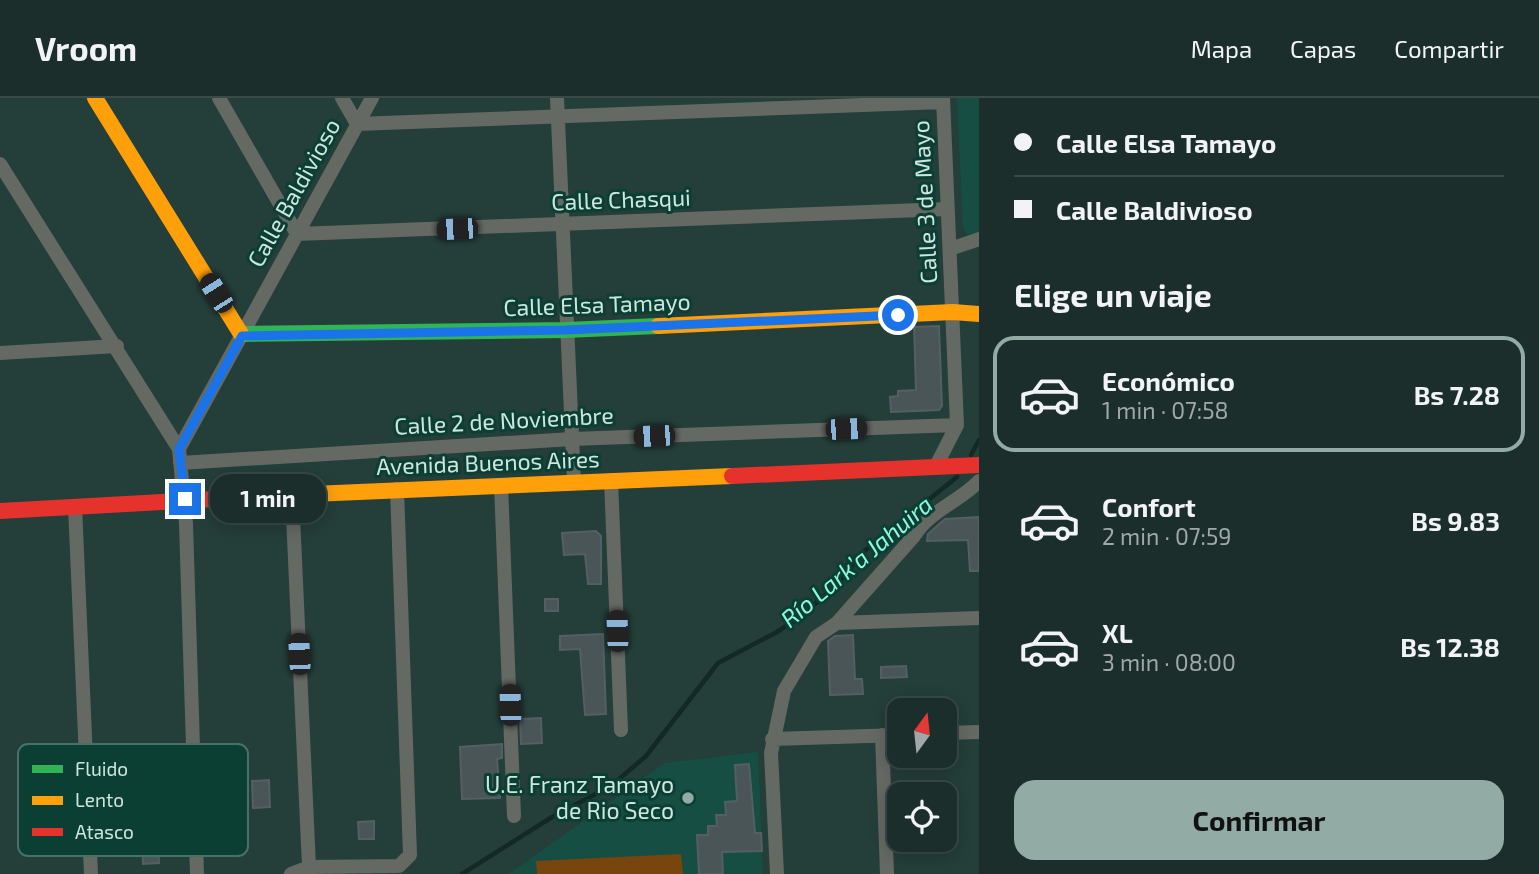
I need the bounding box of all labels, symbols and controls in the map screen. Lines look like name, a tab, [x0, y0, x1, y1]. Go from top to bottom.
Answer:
text: Vroom	[35, 28, 137, 68]
text: Mapa	[1191, 34, 1252, 63]
text: Capas	[1290, 34, 1356, 63]
text: Compartir	[1394, 34, 1504, 63]
street label: Calle Baldivioso	[241, 113, 345, 272]
street label: Calle 3 de Mayo	[906, 120, 942, 284]
text: Calle Elsa Tamayo	[1056, 127, 1276, 158]
street label: Calle Chasqui	[551, 183, 691, 215]
text: Calle Baldivioso	[1056, 194, 1253, 225]
car	[436, 218, 479, 240]
car	[196, 270, 237, 316]
text: Elige un viaje	[1014, 275, 1212, 313]
street label: Calle Elsa Tamayo	[503, 287, 691, 321]
route start	[882, 299, 914, 331]
icon: car	[1018, 363, 1081, 426]
text: Económico	[1102, 365, 1235, 396]
text: Bs 7.28	[1414, 379, 1500, 410]
text: 1 min · 07:58	[1102, 396, 1229, 424]
street label: Calle 2 de Noviembre	[394, 400, 614, 440]
car	[825, 418, 868, 440]
car	[633, 425, 676, 447]
street label: Avenida Buenos Aires	[376, 444, 600, 480]
callout: 1 min	[210, 474, 325, 524]
route end	[169, 483, 201, 515]
text: 1 min	[240, 484, 296, 512]
water label: Río Lark’a Jahuira	[774, 489, 938, 633]
icon: car	[1018, 489, 1081, 552]
text: Confort	[1102, 491, 1196, 522]
text: Bs 9.83	[1411, 505, 1500, 536]
text: 2 min · 07:59	[1102, 522, 1232, 550]
car	[606, 610, 629, 652]
icon: car	[1018, 615, 1081, 678]
text: XL	[1102, 617, 1133, 648]
text: Bs 12.38	[1400, 631, 1500, 662]
car	[288, 632, 311, 676]
text: 3 min · 08:00	[1102, 648, 1236, 676]
car	[499, 684, 522, 726]
north arrow	[887, 698, 957, 768]
map controls	[887, 698, 957, 852]
legend	[18, 744, 248, 856]
text: Fluido	[75, 757, 128, 780]
place label: U.E. Franz Tamayo de Rio Seco	[485, 770, 674, 824]
button: Confirmar	[1014, 780, 1504, 860]
button: locate	[887, 782, 957, 852]
text: Lento	[75, 788, 124, 811]
marker: U.E. Franz Tamayo de Rio Seco	[680, 790, 696, 806]
text: Atasco	[75, 820, 134, 843]

